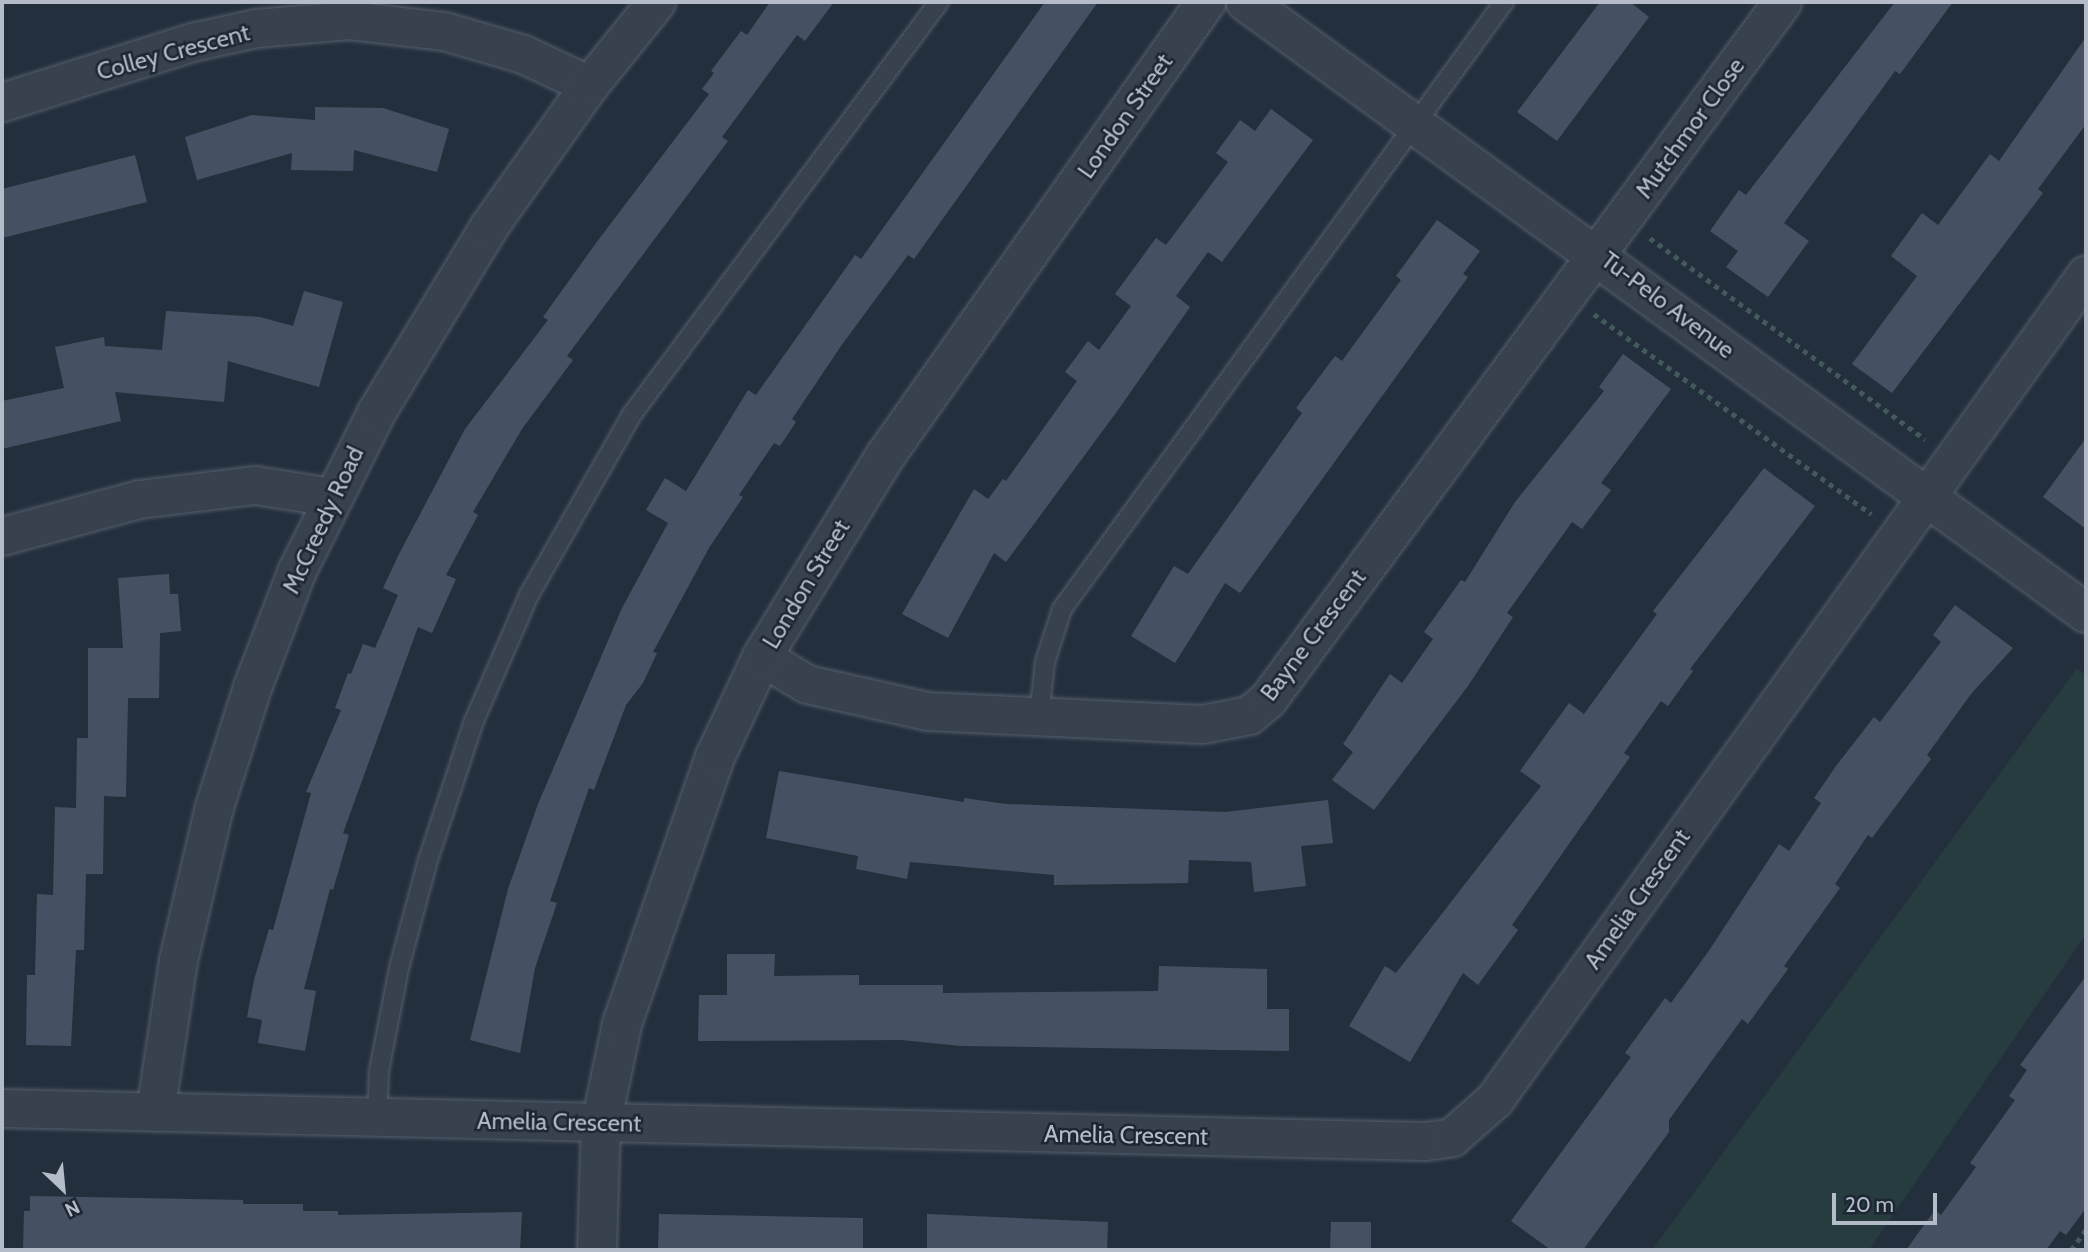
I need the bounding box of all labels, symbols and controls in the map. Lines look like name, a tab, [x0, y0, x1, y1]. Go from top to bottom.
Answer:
street label: Colley Crescent	[93, 18, 253, 86]
street label: London Street	[1072, 48, 1178, 184]
street label: Mutchmor Close	[1629, 52, 1751, 204]
street label: Tu-Pelo Avenue	[1596, 246, 1740, 364]
street label: McCreedy Road	[276, 442, 370, 598]
street label: London Street	[756, 514, 856, 654]
street label: Bayne Crescent	[1254, 564, 1372, 706]
street label: Amelia Crescent	[1578, 823, 1696, 975]
street label: Amelia Crescent	[477, 1106, 641, 1138]
street label: Amelia Crescent	[1044, 1119, 1208, 1151]
north arrow	[28, 1154, 98, 1224]
scale bar	[1836, 1178, 1941, 1222]
text: 20 m	[1845, 1192, 1894, 1217]
text: N	[61, 1195, 84, 1222]

